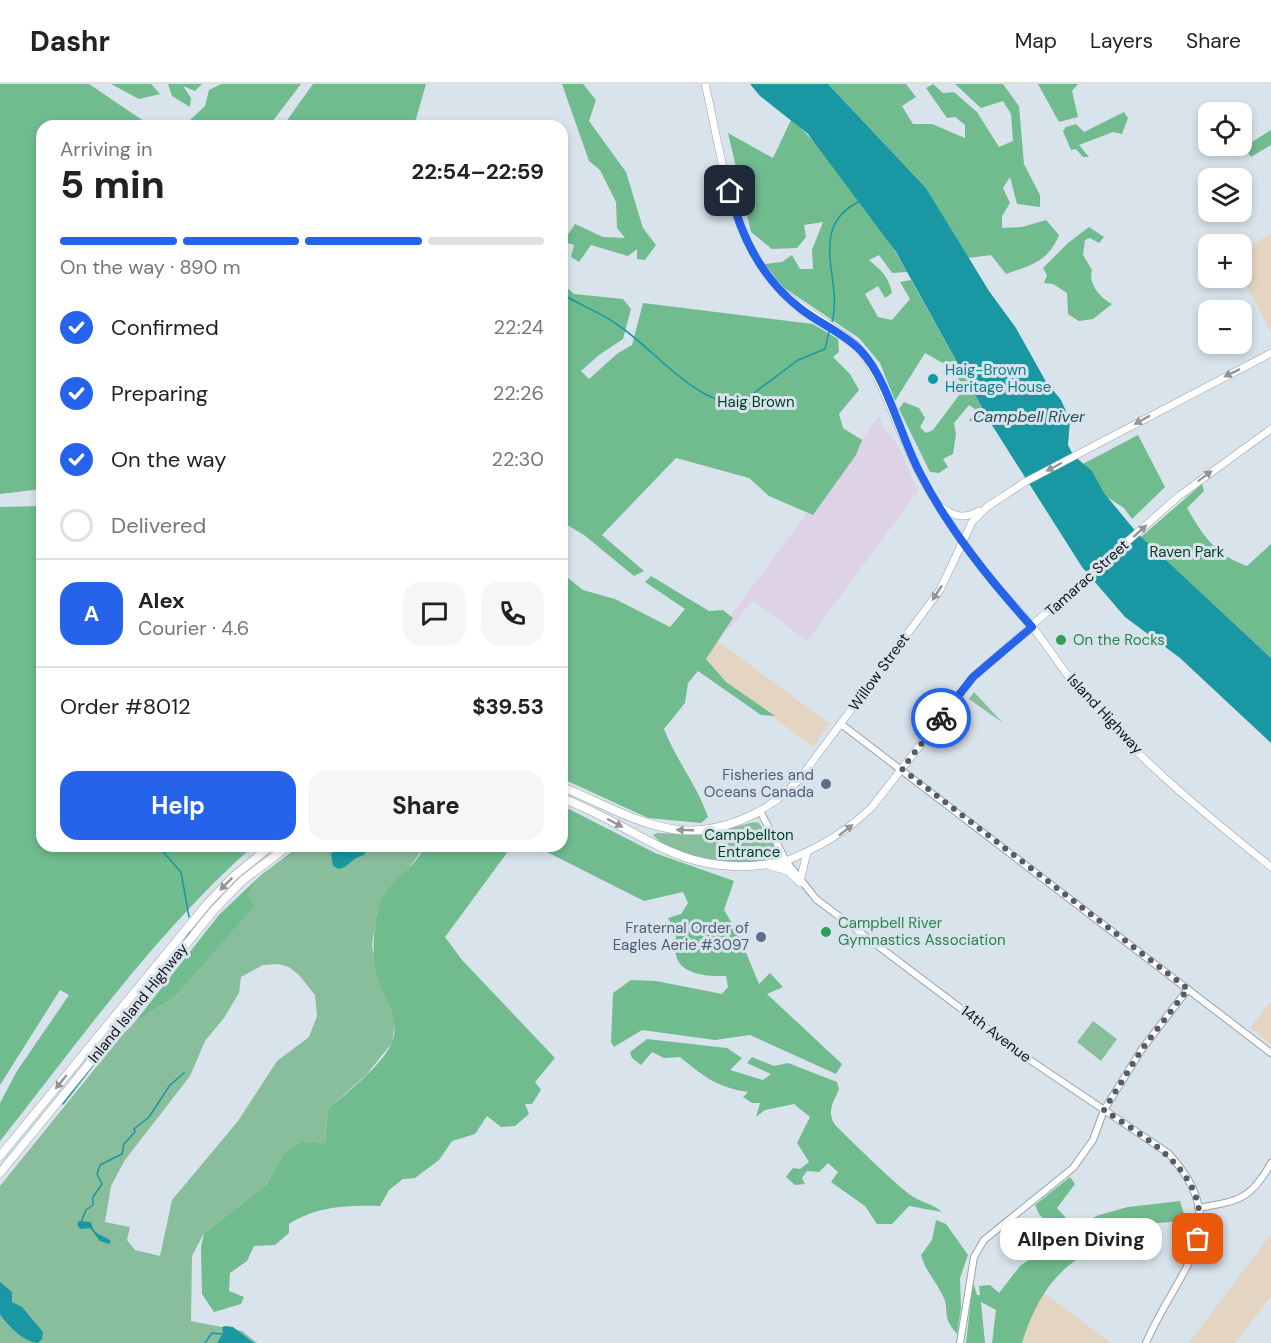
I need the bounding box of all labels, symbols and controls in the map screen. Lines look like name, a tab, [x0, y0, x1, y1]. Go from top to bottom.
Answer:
text: Dashr	[30, 23, 110, 60]
text: Map	[1015, 27, 1057, 55]
text: Layers	[1090, 27, 1153, 55]
text: Share	[1186, 27, 1241, 55]
map controls	[1198, 102, 1252, 354]
button: locate	[1198, 102, 1252, 156]
text: Arriving in	[60, 136, 152, 162]
text: 22:54–22:59	[412, 157, 544, 186]
text: 5 min	[60, 159, 165, 210]
pin	[704, 165, 755, 216]
button: layers	[1198, 168, 1252, 222]
icon: home	[713, 174, 746, 207]
button: +	[1198, 234, 1252, 288]
text: On the way · 890 m	[60, 254, 240, 280]
button: −	[1198, 300, 1252, 354]
icon: check	[60, 311, 93, 344]
text: Confirmed	[111, 313, 219, 342]
text: 22:24	[494, 314, 544, 340]
place label: Haig-Brown Heritage House	[945, 360, 1051, 397]
one-way arrow	[1223, 367, 1241, 377]
marker: Haig-Brown Heritage House	[926, 372, 940, 386]
icon: check	[60, 377, 93, 410]
text: Preparing	[111, 379, 208, 408]
text: 22:26	[493, 380, 544, 406]
park label: Haig Brown	[717, 392, 795, 412]
water label: Campbell River	[973, 406, 1086, 427]
one-way arrow	[1133, 415, 1150, 425]
icon: check	[60, 443, 93, 476]
text: On the way	[111, 445, 226, 474]
text: 22:30	[491, 446, 544, 472]
one-way arrow	[1045, 462, 1062, 472]
one-way arrow	[1197, 470, 1213, 482]
text: Delivered	[111, 511, 206, 540]
one-way arrow	[1133, 524, 1148, 538]
street label: Tamarac Street	[1041, 535, 1133, 621]
park label: Raven Park	[1150, 542, 1225, 562]
button: chat	[403, 582, 466, 645]
button: phone	[481, 582, 544, 645]
one-way arrow	[931, 585, 943, 601]
text: Alex	[138, 586, 185, 615]
text: A	[84, 599, 99, 628]
text: Courier · 4.6	[138, 615, 249, 641]
street label: Willow Street	[844, 629, 914, 715]
place label: On the Rocks	[1073, 630, 1165, 650]
marker: On the Rocks	[1054, 633, 1068, 647]
street label: Island Highway	[1063, 670, 1148, 759]
courier	[911, 688, 971, 748]
text: Order #8012	[60, 692, 191, 721]
text: $39.53	[472, 692, 544, 721]
icon: bike	[925, 702, 958, 735]
place label: Fisheries and Oceans Canada	[704, 765, 814, 802]
button: Help	[60, 771, 296, 840]
button: Share	[308, 771, 544, 840]
marker: Fisheries and Oceans Canada	[819, 777, 833, 791]
one-way arrow	[607, 818, 624, 828]
one-way arrow	[838, 824, 854, 837]
one-way arrow	[675, 825, 694, 835]
park label: Campbellton Entrance	[704, 825, 794, 862]
one-way arrow	[220, 876, 234, 890]
place label: Campbell River Gymnastics Association	[838, 913, 1006, 950]
place label: Fraternal Order of Eagles Aerie #3097	[613, 918, 749, 955]
marker: Campbell River Gymnastics Association	[819, 925, 833, 939]
marker: Fraternal Order of Eagles Aerie #3097	[754, 930, 768, 944]
street label: Inland Island Highway	[84, 939, 193, 1067]
street label: 14th Avenue	[957, 1001, 1035, 1067]
one-way arrow	[55, 1074, 67, 1089]
pin	[1172, 1213, 1223, 1264]
callout: Allpen Diving	[1000, 1218, 1162, 1260]
icon: bag	[1181, 1222, 1214, 1255]
text: Allpen Diving	[1017, 1226, 1145, 1252]

